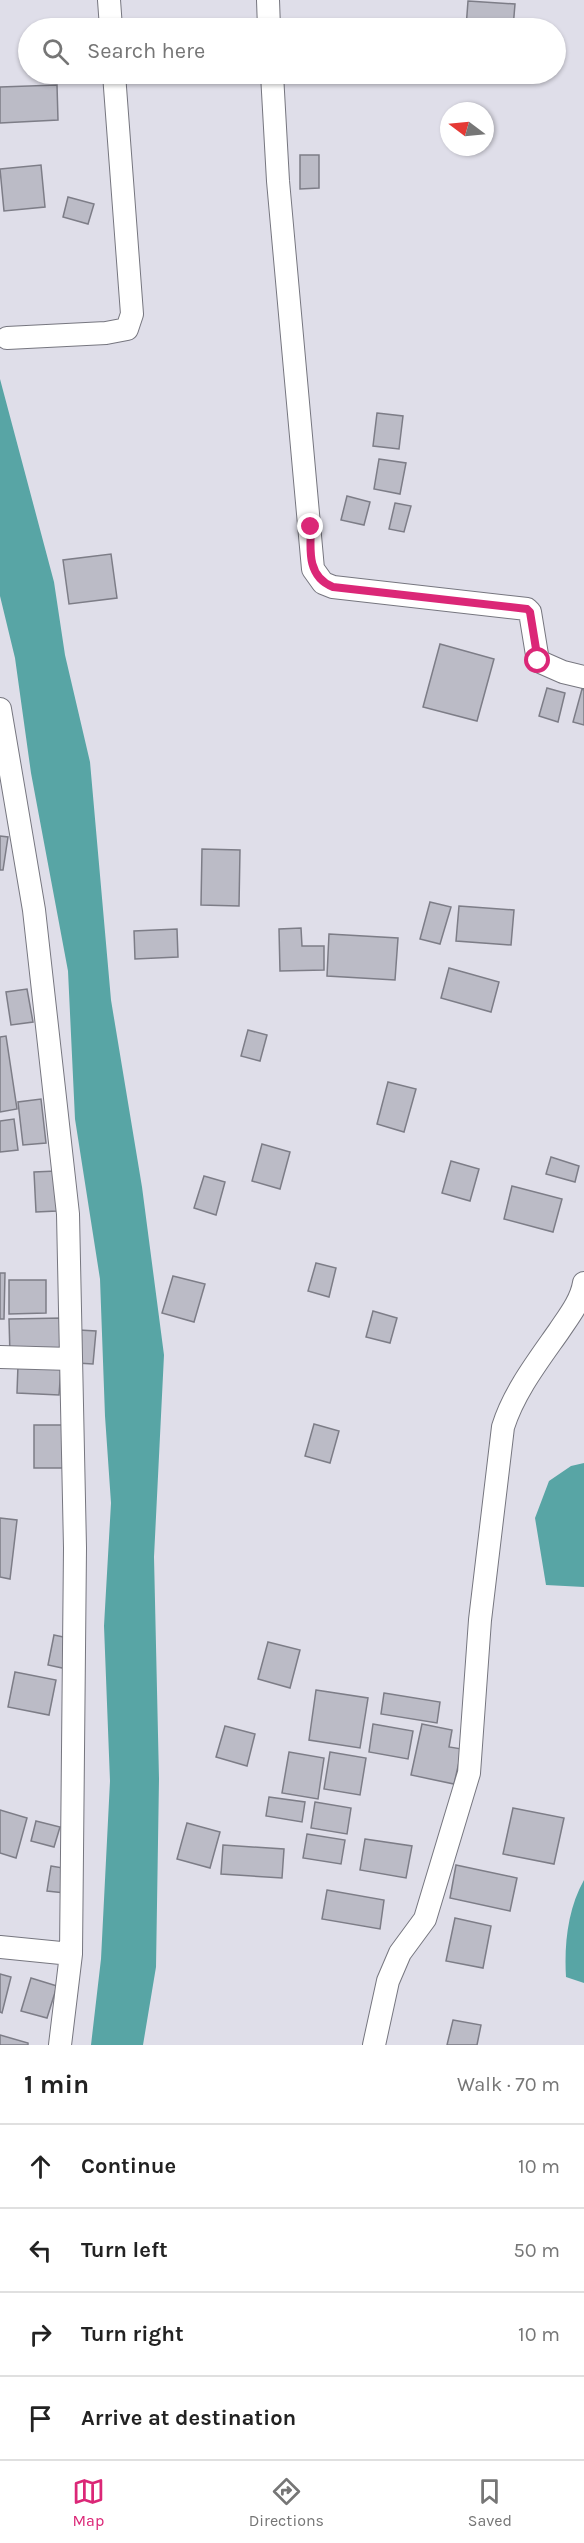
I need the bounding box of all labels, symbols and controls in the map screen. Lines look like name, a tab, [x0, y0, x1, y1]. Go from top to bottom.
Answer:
search box	[18, 18, 566, 84]
icon: search	[39, 35, 72, 68]
text: Search here	[87, 38, 205, 64]
north arrow	[440, 102, 494, 156]
route end	[297, 513, 323, 539]
route start	[524, 647, 550, 673]
text: 1 min	[24, 2069, 89, 2100]
text: Walk · 70 m	[457, 2073, 560, 2096]
icon: ahead	[24, 2150, 57, 2183]
text: Continue	[81, 2153, 176, 2179]
text: 10 m	[518, 2155, 560, 2178]
icon: left	[24, 2234, 57, 2267]
text: Turn left	[81, 2237, 168, 2263]
text: 50 m	[513, 2239, 560, 2262]
icon: right	[24, 2318, 57, 2351]
text: Turn right	[81, 2321, 184, 2347]
text: 10 m	[518, 2323, 560, 2346]
icon: arrive	[24, 2402, 57, 2435]
text: Arrive at destination	[81, 2405, 296, 2431]
tab: Map	[72, 2475, 105, 2530]
tab: Directions	[249, 2475, 324, 2530]
tab: Saved	[468, 2475, 512, 2530]

